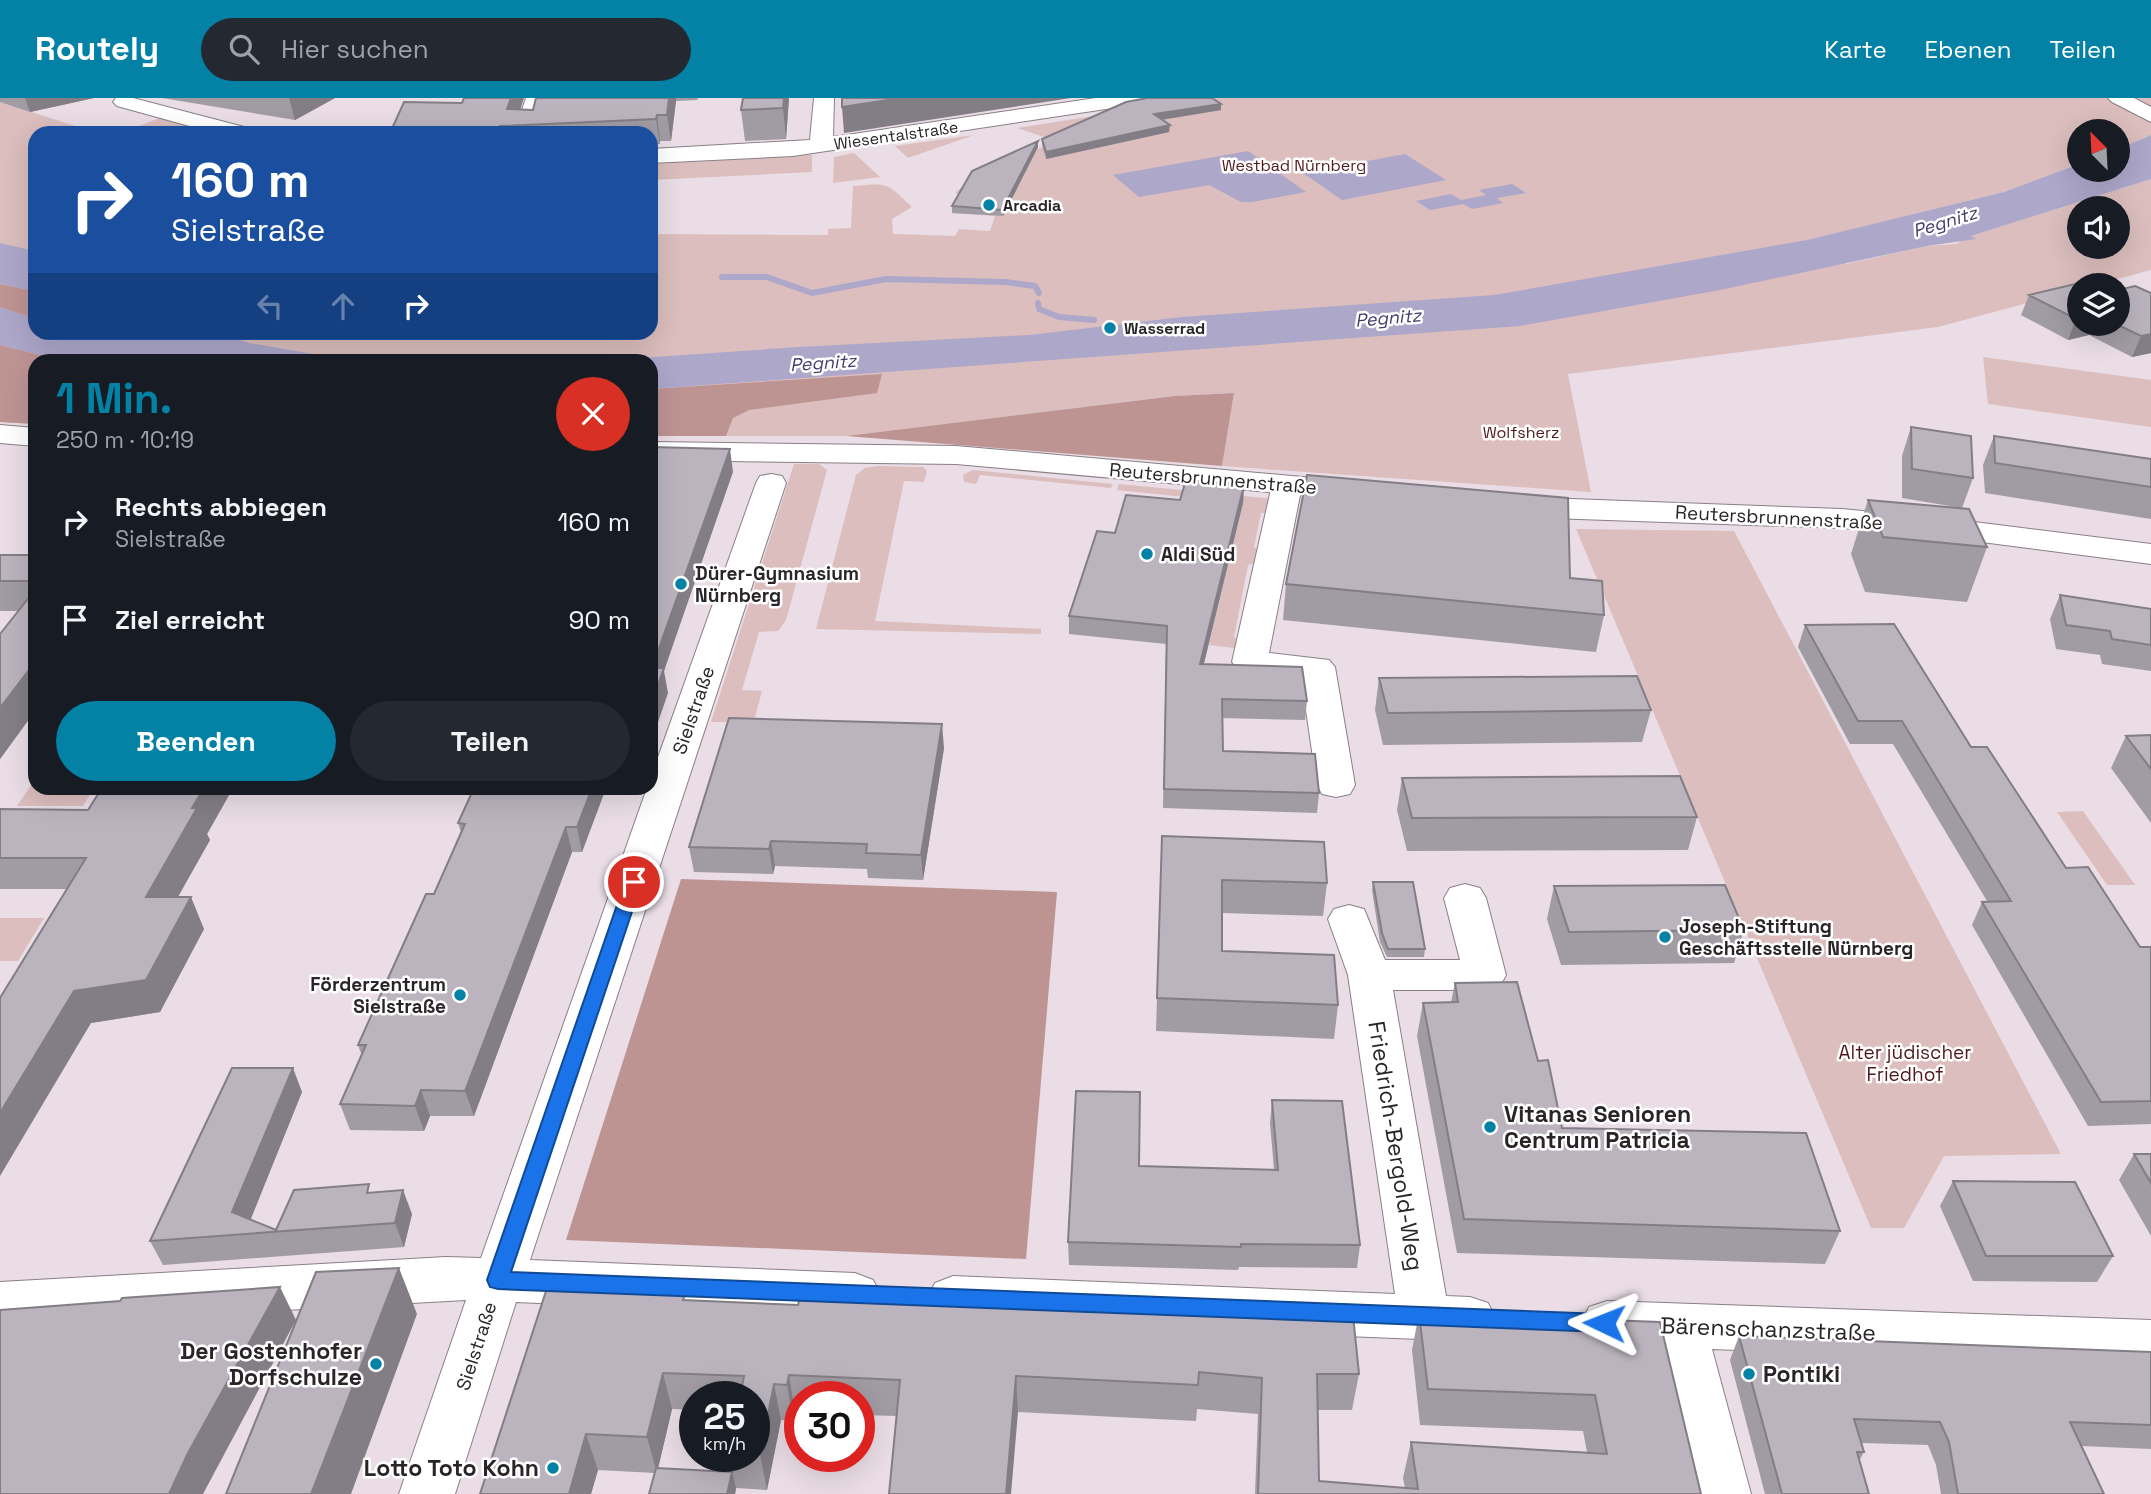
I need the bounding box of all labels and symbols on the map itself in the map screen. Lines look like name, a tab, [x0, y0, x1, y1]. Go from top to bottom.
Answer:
street label: Wiesentalstraße	[833, 116, 960, 155]
north arrow	[2067, 119, 2130, 182]
park label: Westbad Nürnberg	[1222, 155, 1366, 176]
place label: Arcadia	[1003, 195, 1061, 216]
marker: Arcadia	[981, 197, 997, 213]
water label: Pegnitz	[1910, 200, 1981, 242]
water label: Pegnitz	[1354, 303, 1423, 332]
place label: Wasserrad	[1124, 318, 1205, 339]
marker: Wasserrad	[1102, 320, 1118, 336]
water label: Pegnitz	[789, 349, 858, 376]
park label: Wolfsherz	[1483, 422, 1559, 443]
street label: Reutersbrunnenstraße	[1108, 457, 1318, 500]
street label: Reutersbrunnenstraße	[1674, 500, 1884, 535]
place label: Aldi Süd	[1161, 542, 1235, 567]
marker: Aldi Süd	[1139, 546, 1155, 562]
place label: Dürer-Gymnasium Nürnberg	[695, 561, 859, 608]
marker: Dürer-Gymnasium Nürnberg	[673, 576, 689, 592]
street label: Sielstraße	[667, 663, 720, 758]
pin	[604, 852, 664, 912]
place label: Joseph-Stiftung Geschäftsstelle Nürnberg	[1679, 914, 1913, 961]
marker: Joseph-Stiftung Geschäftsstelle Nürnberg	[1657, 929, 1673, 945]
place label: Förderzentrum Sielstraße	[310, 972, 446, 1019]
marker: Förderzentrum Sielstraße	[452, 987, 468, 1003]
street label: Friedrich-Bergold-Weg	[1361, 1019, 1431, 1273]
park label: Alter jüdischer Friedhof	[1839, 1040, 1971, 1087]
place label: Vitanas Senioren Centrum Patricia	[1504, 1099, 1691, 1155]
marker: Vitanas Senioren Centrum Patricia	[1482, 1119, 1498, 1135]
position arrow	[1567, 1286, 1641, 1360]
street label: Sielstraße	[450, 1299, 503, 1394]
street label: Bärenschanzstraße	[1660, 1310, 1876, 1348]
place label: Der Gostenhofer Dorfschulze	[180, 1336, 362, 1392]
marker: Der Gostenhofer Dorfschulze	[368, 1356, 384, 1372]
place label: Pontiki	[1763, 1359, 1840, 1389]
marker: Pontiki	[1741, 1366, 1757, 1382]
speed limit sign: 30	[784, 1381, 875, 1472]
place label: Lotto Toto Kohn	[364, 1453, 539, 1483]
marker: Lotto Toto Kohn	[545, 1460, 561, 1476]

